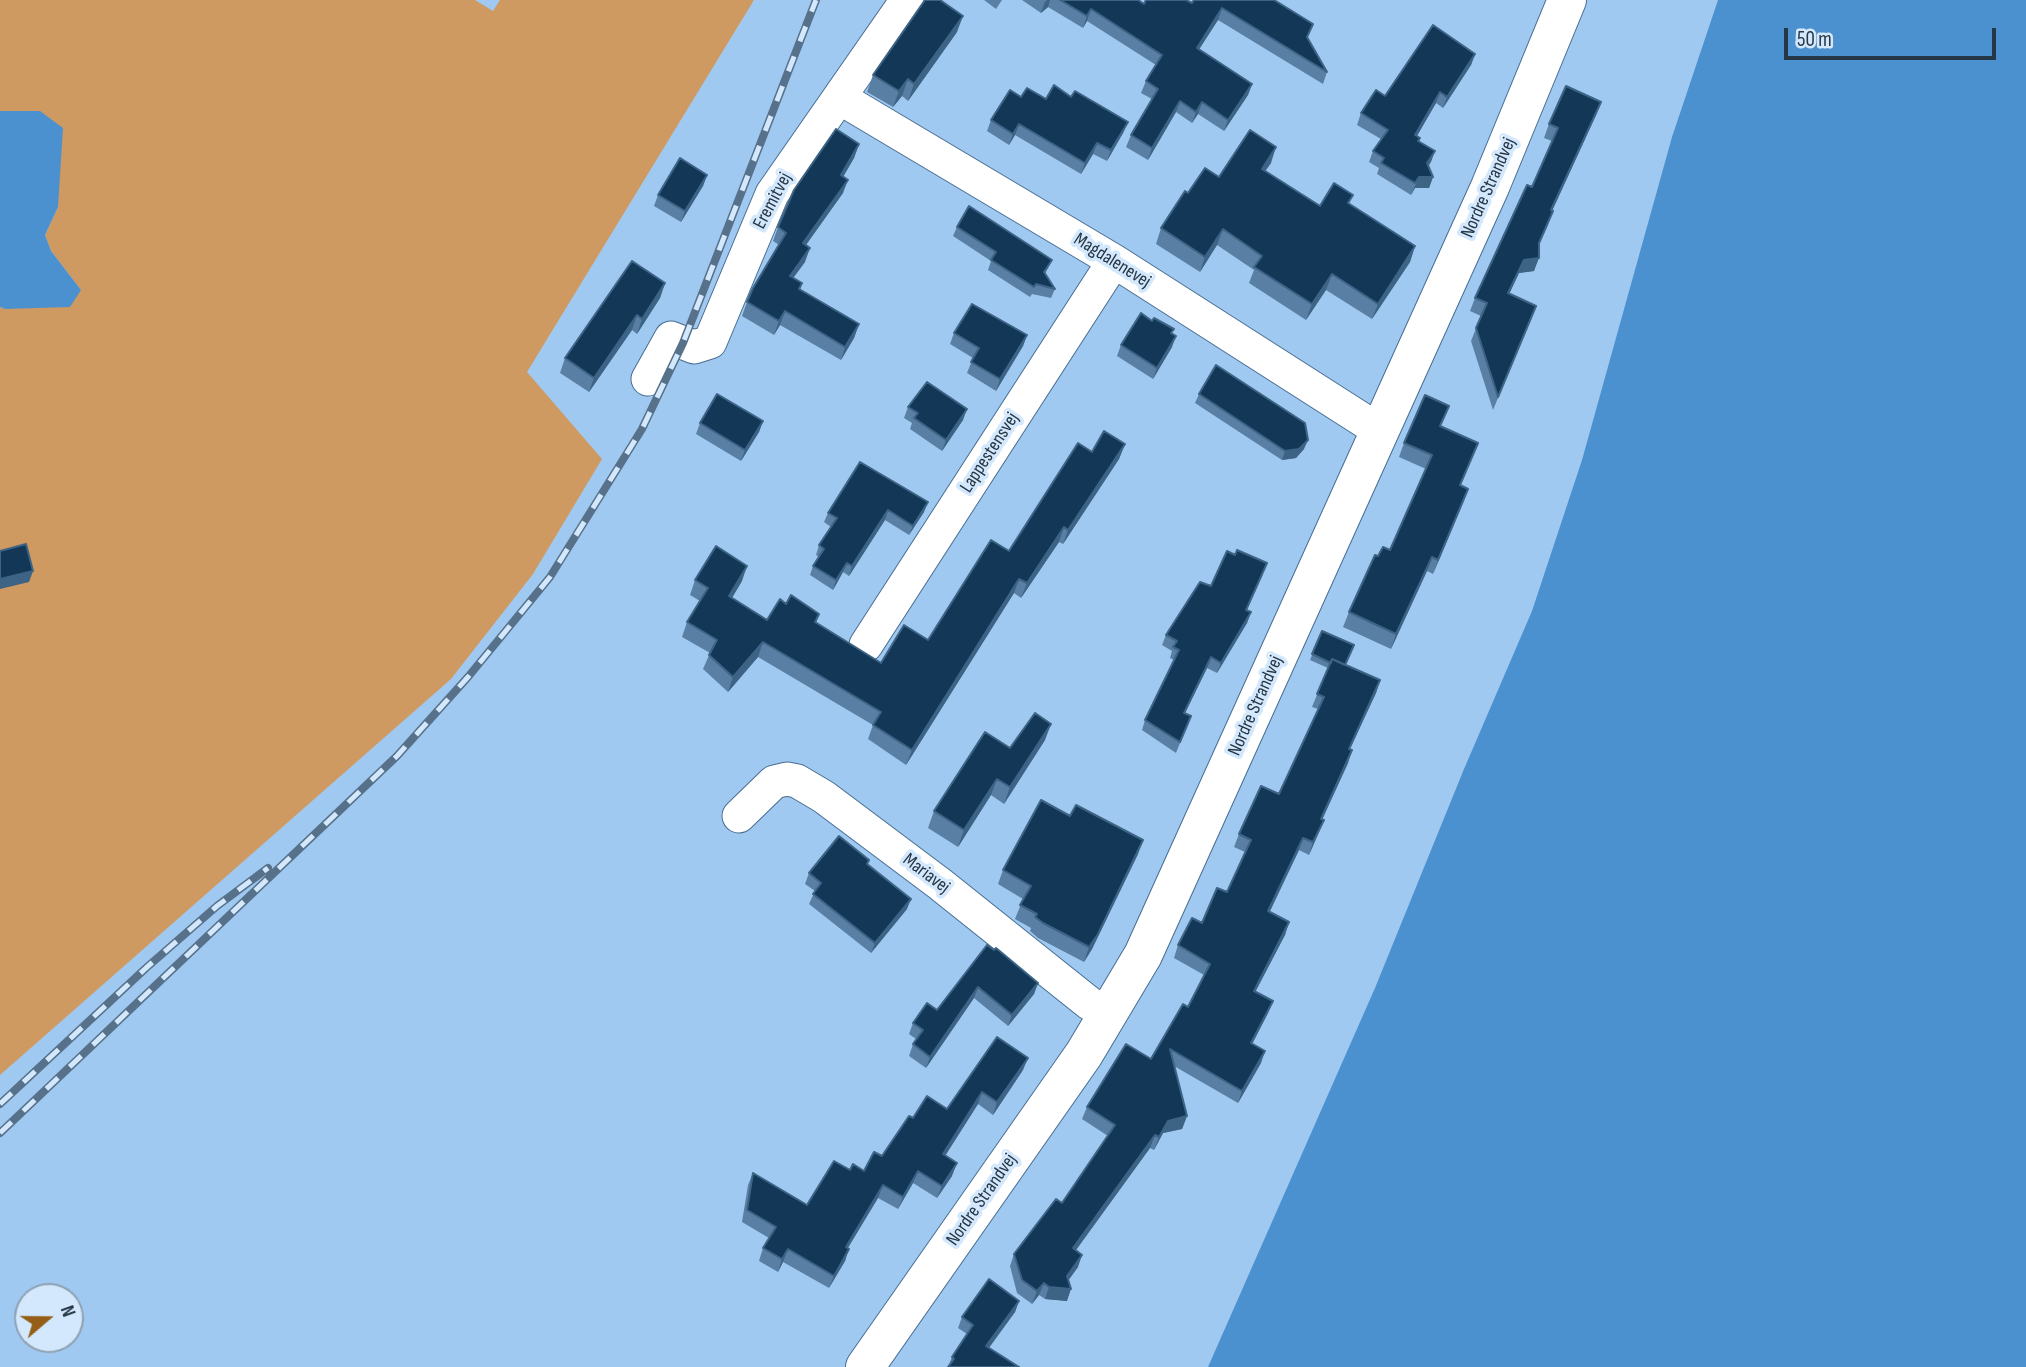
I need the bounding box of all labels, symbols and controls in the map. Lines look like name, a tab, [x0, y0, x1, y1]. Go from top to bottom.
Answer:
scale bar	[1788, 14, 2000, 58]
text: 50 m	[1797, 27, 1832, 52]
street label: Nordre Strandvej	[1457, 134, 1521, 242]
street label: Eremitvej	[749, 169, 797, 233]
street label: Magdalenevej	[1069, 228, 1155, 294]
street label: Lappestensvej	[956, 409, 1024, 497]
street label: Nordre Strandvej	[1224, 652, 1288, 760]
street label: Mariavej	[898, 849, 954, 899]
street label: Nordre Strandvej	[942, 1150, 1022, 1250]
north arrow	[14, 1283, 84, 1353]
text: N	[55, 1303, 80, 1320]

